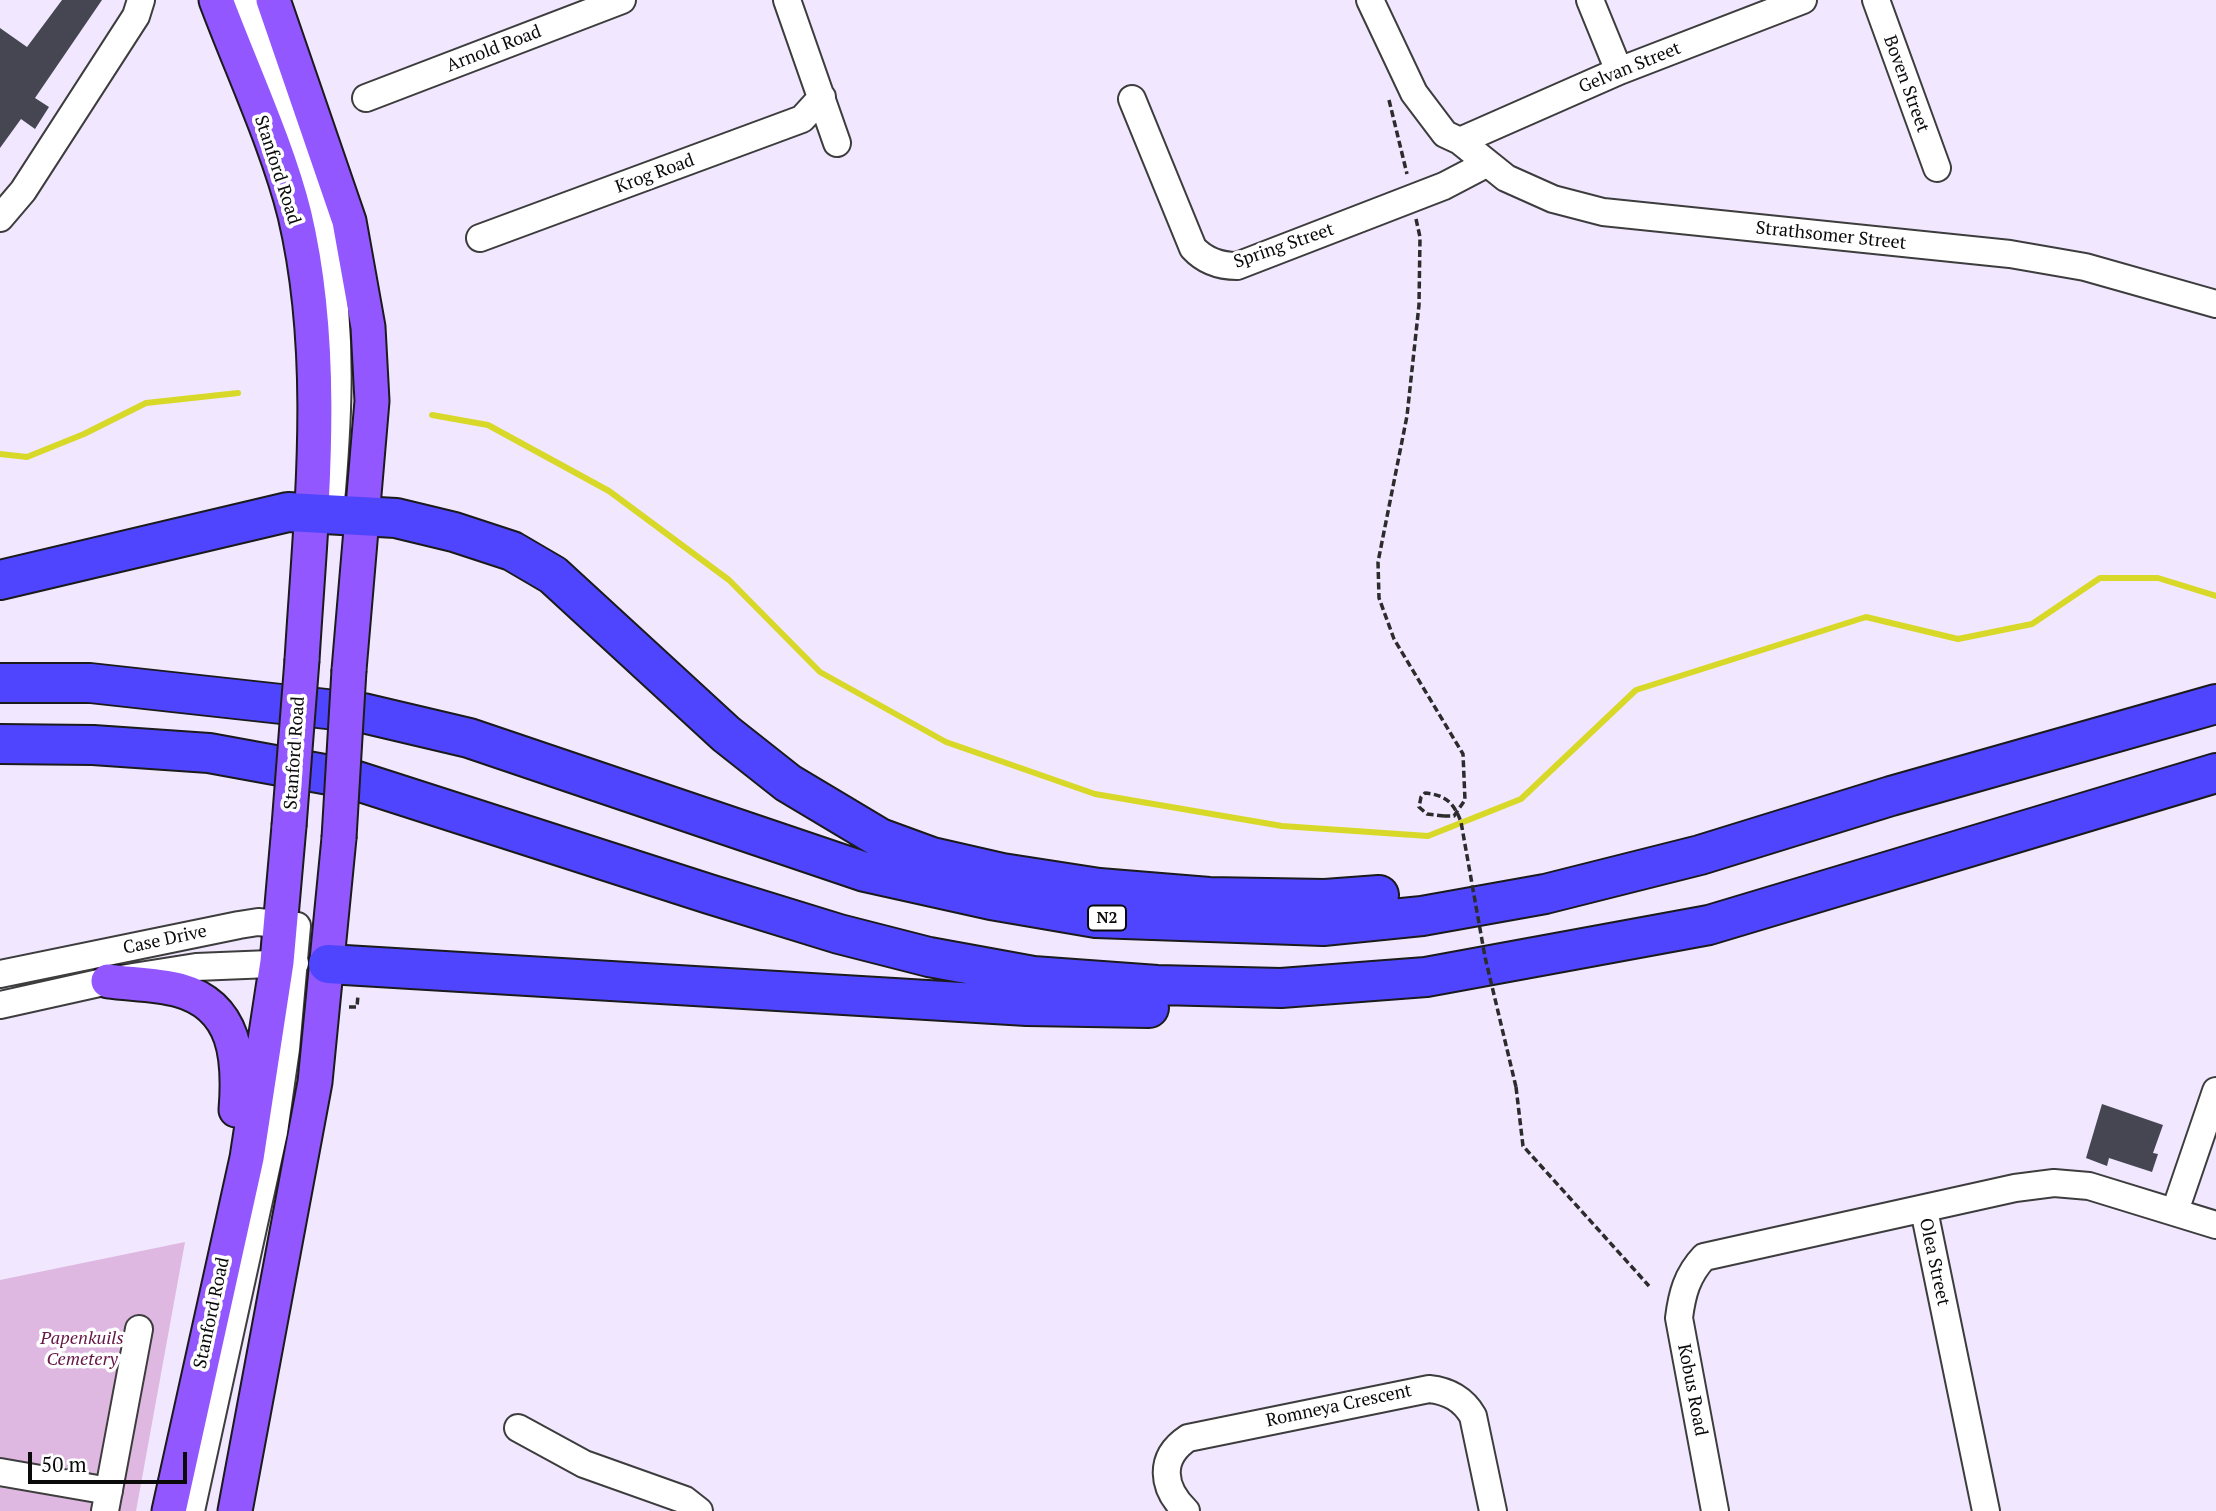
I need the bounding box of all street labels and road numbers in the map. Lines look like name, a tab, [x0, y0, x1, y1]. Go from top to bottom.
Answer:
street label: Arnold Road	[444, 21, 544, 77]
street label: Boven Street	[1878, 33, 1934, 135]
street label: Gelvan Street	[1576, 38, 1684, 98]
street label: Stanford Road	[249, 113, 305, 227]
street label: Krog Road	[613, 150, 697, 198]
street label: Strathsomer Street	[1755, 217, 1907, 255]
street label: Spring Street	[1231, 219, 1337, 273]
street label: Stanford Road	[280, 696, 310, 810]
road number: N2	[1088, 906, 1126, 930]
street label: Case Drive	[121, 921, 209, 959]
street label: Olea Street	[1914, 1216, 1954, 1308]
street label: Stanford Road	[190, 1255, 234, 1371]
street label: Kobus Road	[1673, 1342, 1711, 1438]
street label: Romneya Crescent	[1264, 1380, 1414, 1432]

